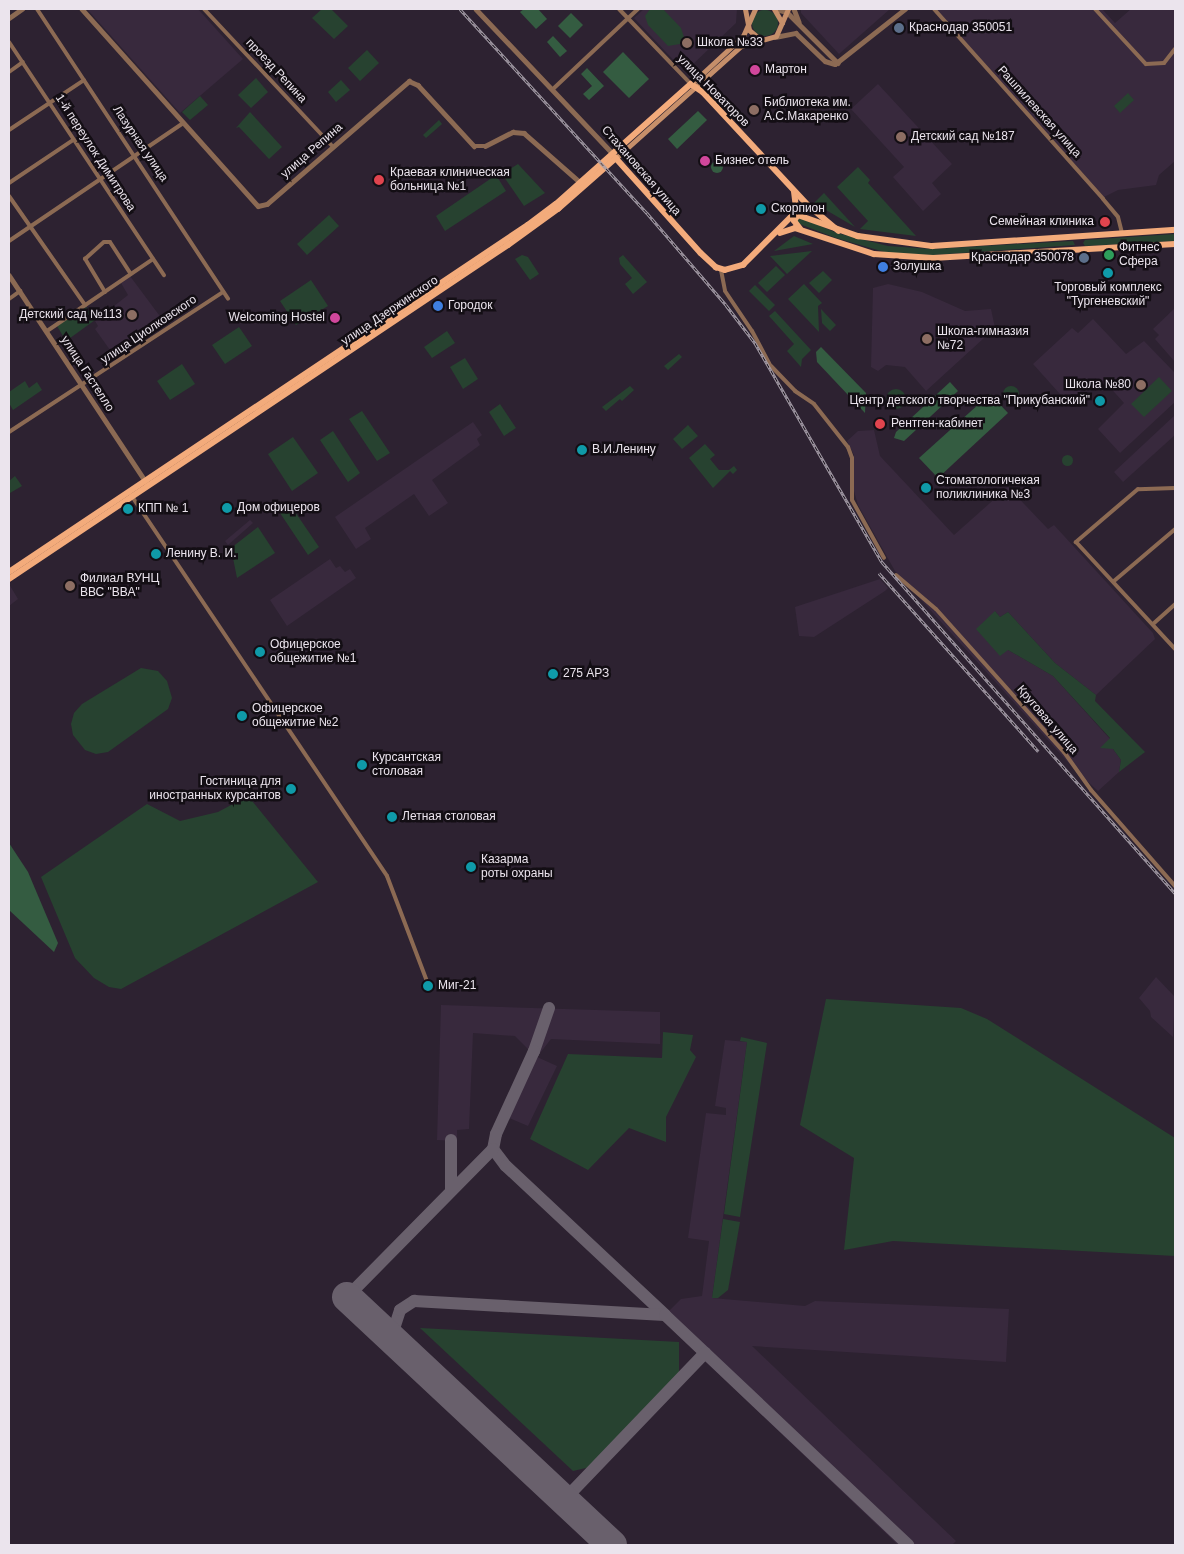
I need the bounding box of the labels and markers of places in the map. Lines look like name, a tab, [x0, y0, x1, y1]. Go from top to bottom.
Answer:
place label: Краснодар 350051	[909, 21, 1012, 35]
marker: Краснодар 350051	[893, 22, 905, 34]
place label: Школа №33	[697, 36, 763, 50]
marker: Школа №33	[681, 37, 693, 49]
place label: Мартон	[765, 63, 807, 77]
marker: Мартон	[749, 64, 761, 76]
place label: Библиотека им. А.С.Макаренко	[764, 96, 851, 124]
marker: Библиотека им. А.С.Макаренко	[748, 104, 760, 116]
place label: Детский сад №187	[911, 130, 1015, 144]
marker: Детский сад №187	[895, 131, 907, 143]
place label: Бизнес отель	[715, 154, 789, 168]
marker: Бизнес отель	[699, 155, 711, 167]
place label: Краевая клиническая больница №1	[390, 166, 510, 194]
marker: Краевая клиническая больница №1	[372, 173, 386, 187]
place label: Скорпион	[771, 202, 825, 216]
marker: Скорпион	[755, 203, 767, 215]
place label: Семейная клиника	[989, 215, 1094, 229]
marker: Семейная клиника	[1098, 215, 1112, 229]
place label: Фитнес Сфера	[1119, 241, 1160, 269]
marker: Фитнес Сфера	[1103, 249, 1115, 261]
place label: Краснодар 350078	[971, 251, 1074, 265]
marker: Краснодар 350078	[1078, 252, 1090, 264]
place label: Золушка	[893, 260, 941, 274]
marker: Золушка	[877, 261, 889, 273]
marker: Торговый комплекс "Тургеневский"	[1102, 267, 1114, 279]
place label: Торговый комплекс "Тургеневский"	[1054, 281, 1162, 309]
place label: Городок	[448, 299, 492, 313]
marker: Городок	[432, 300, 444, 312]
place label: Детский сад №113	[19, 308, 122, 322]
marker: Детский сад №113	[126, 309, 138, 321]
place label: Welcoming Hostel	[229, 311, 325, 325]
marker: Welcoming Hostel	[329, 312, 341, 324]
place label: Школа-гимназия №72	[937, 325, 1029, 353]
marker: Школа-гимназия №72	[921, 333, 933, 345]
place label: Школа №80	[1065, 378, 1131, 392]
marker: Школа №80	[1135, 379, 1147, 391]
place label: Центр детского творчества "Прикубанский"	[849, 394, 1090, 408]
marker: Центр детского творчества "Прикубанский"	[1094, 395, 1106, 407]
marker: Рентген-кабинет	[873, 417, 887, 431]
place label: Рентген-кабинет	[891, 417, 983, 431]
place label: В.И.Ленину	[592, 443, 656, 457]
marker: В.И.Ленину	[576, 444, 588, 456]
place label: Стоматологичекая поликлиника №3	[936, 474, 1040, 502]
marker: Стоматологичекая поликлиника №3	[920, 482, 932, 494]
place label: Дом офицеров	[237, 501, 320, 515]
place label: КПП № 1	[138, 502, 188, 516]
marker: Дом офицеров	[221, 502, 233, 514]
marker: КПП № 1	[122, 503, 134, 515]
place label: Ленину В. И.	[166, 547, 236, 561]
marker: Ленину В. И.	[150, 548, 162, 560]
place label: Филиал ВУНЦ ВВС "ВВА"	[80, 572, 159, 600]
marker: Филиал ВУНЦ ВВС "ВВА"	[64, 580, 76, 592]
place label: Офицерское общежитие №1	[270, 638, 356, 666]
marker: Офицерское общежитие №1	[254, 646, 266, 658]
place label: 275 АРЗ	[563, 667, 609, 681]
marker: 275 АРЗ	[547, 668, 559, 680]
place label: Офицерское общежитие №2	[252, 702, 338, 730]
marker: Офицерское общежитие №2	[236, 710, 248, 722]
place label: Курсантская столовая	[372, 751, 441, 779]
marker: Курсантская столовая	[356, 759, 368, 771]
place label: Гостиница для иностранных курсантов	[149, 775, 281, 803]
marker: Гостиница для иностранных курсантов	[285, 783, 297, 795]
place label: Летная столовая	[402, 810, 496, 824]
marker: Летная столовая	[386, 811, 398, 823]
place label: Казарма роты охраны	[481, 853, 553, 881]
marker: Казарма роты охраны	[465, 861, 477, 873]
place label: Миг-21	[438, 979, 476, 993]
marker: Миг-21	[422, 980, 434, 992]

